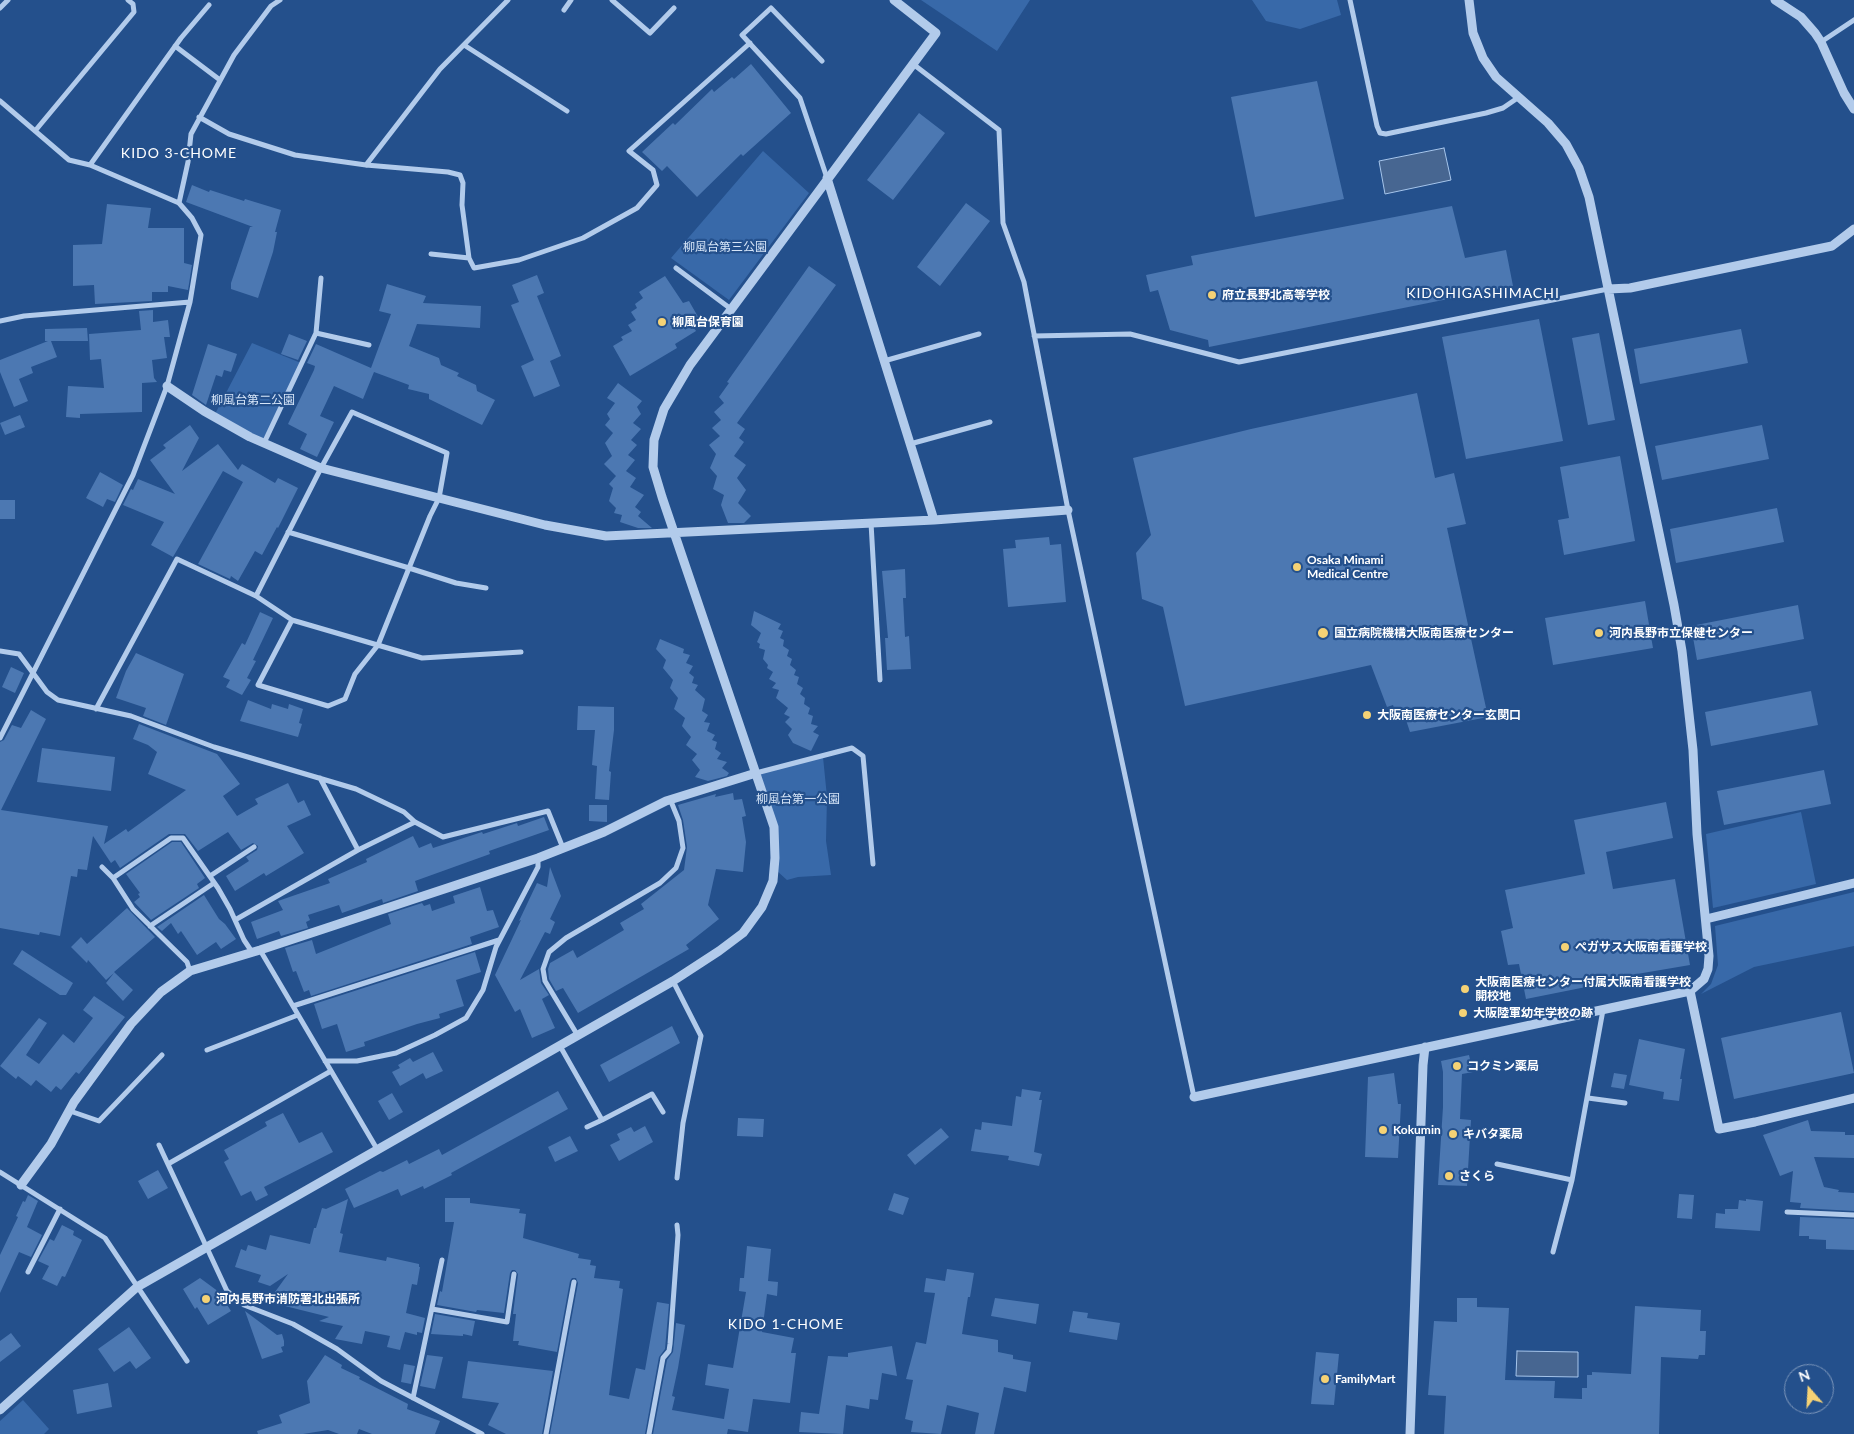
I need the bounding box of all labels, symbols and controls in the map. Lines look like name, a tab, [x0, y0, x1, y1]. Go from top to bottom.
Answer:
district label: KIDO 3-CHOME	[119, 145, 239, 161]
park label: 柳風台第三公園	[683, 240, 767, 254]
district label: KIDOHIGASHIMACHI	[1404, 285, 1562, 301]
place label: 府立長野北高等学校	[1222, 288, 1330, 302]
marker: 府立長野北高等学校	[1206, 289, 1218, 301]
place label: 柳風台保育園	[672, 315, 744, 329]
marker: 柳風台保育園	[656, 316, 668, 328]
park label: 柳風台第二公園	[211, 393, 295, 407]
place label: Osaka Minami Medical Centre	[1307, 553, 1388, 581]
marker: Osaka Minami Medical Centre	[1291, 561, 1303, 573]
marker: 国立病院機構大阪南医療センター	[1316, 626, 1330, 640]
place label: 国立病院機構大阪南医療センター	[1334, 626, 1514, 640]
place label: 河内長野市立保健センター	[1609, 626, 1753, 640]
marker: 河内長野市立保健センター	[1593, 627, 1605, 639]
place label: 大阪南医療センター玄関口	[1377, 708, 1521, 722]
marker: 大阪南医療センター玄関口	[1361, 709, 1373, 721]
park label: 柳風台第一公園	[756, 792, 840, 806]
place label: ぺガサス大阪南看護学校	[1575, 940, 1707, 954]
marker: ぺガサス大阪南看護学校	[1559, 941, 1571, 953]
place label: 大阪南医療センター付属大阪南看護学校 開校地	[1475, 975, 1691, 1003]
marker: 大阪南医療センター付属大阪南看護学校 開校地	[1459, 983, 1471, 995]
place label: 大阪陸軍幼年学校の跡	[1473, 1006, 1593, 1020]
marker: 大阪陸軍幼年学校の跡	[1457, 1007, 1469, 1019]
place label: コクミン薬局	[1467, 1059, 1539, 1073]
marker: コクミン薬局	[1451, 1060, 1463, 1072]
place label: Kokumin	[1393, 1123, 1441, 1137]
marker: Kokumin	[1377, 1124, 1389, 1136]
place label: キバタ薬局	[1463, 1127, 1523, 1141]
marker: キバタ薬局	[1447, 1128, 1459, 1140]
place label: さくら	[1459, 1169, 1495, 1183]
marker: さくら	[1443, 1170, 1455, 1182]
place label: 河内長野市消防署北出張所	[216, 1292, 360, 1306]
marker: 河内長野市消防署北出張所	[200, 1293, 212, 1305]
district label: KIDO 1-CHOME	[726, 1316, 846, 1332]
north arrow	[1784, 1364, 1834, 1414]
text: N	[1796, 1365, 1812, 1385]
place label: FamilyMart	[1335, 1372, 1396, 1386]
marker: FamilyMart	[1319, 1373, 1331, 1385]

